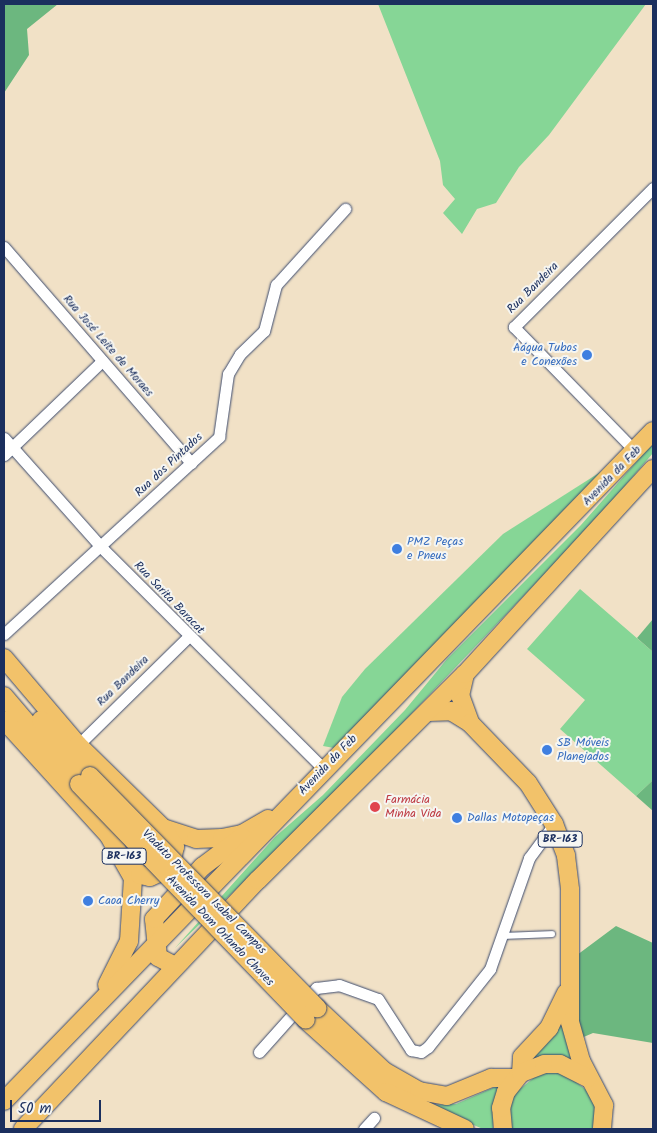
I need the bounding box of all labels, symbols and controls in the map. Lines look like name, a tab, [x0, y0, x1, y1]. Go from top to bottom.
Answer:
street label: Rua Bandeira	[504, 259, 562, 317]
street label: Rua José Leite de Moraes	[60, 292, 156, 400]
place label: Aágua Tubos e Conexões	[513, 341, 577, 369]
marker: Aágua Tubos e Conexões	[581, 349, 593, 361]
street label: Rua dos Pintados	[132, 430, 206, 500]
street label: Avenida da Feb	[580, 443, 644, 509]
place label: PMZ Peças e Pneus	[407, 535, 463, 563]
marker: PMZ Peças e Pneus	[391, 543, 403, 555]
street label: Rua Sarita Baracat	[131, 559, 207, 637]
street label: Rua Bandeira	[94, 653, 152, 709]
street label: Avenida da Feb	[296, 732, 360, 798]
place label: SB Móveis Planejados	[557, 736, 609, 764]
marker: SB Móveis Planejados	[541, 744, 553, 756]
place label: Farmácia Minha Vida	[385, 793, 441, 821]
marker: Farmácia Minha Vida	[369, 801, 381, 813]
place label: Dallas Motopeças	[467, 811, 554, 825]
marker: Dallas Motopeças	[451, 812, 463, 824]
street label: Viaduto Professora Isabel Campos	[139, 827, 269, 957]
road number: BR-163	[538, 831, 582, 848]
road number: BR-163	[102, 848, 146, 864]
street label: Avenida Dom Orlando Chaves	[163, 873, 277, 989]
place label: Caoa Cherry	[98, 894, 159, 908]
marker: Caoa Cherry	[82, 895, 94, 907]
scale bar	[12, 1090, 104, 1122]
text: 50 m	[18, 1097, 52, 1121]

